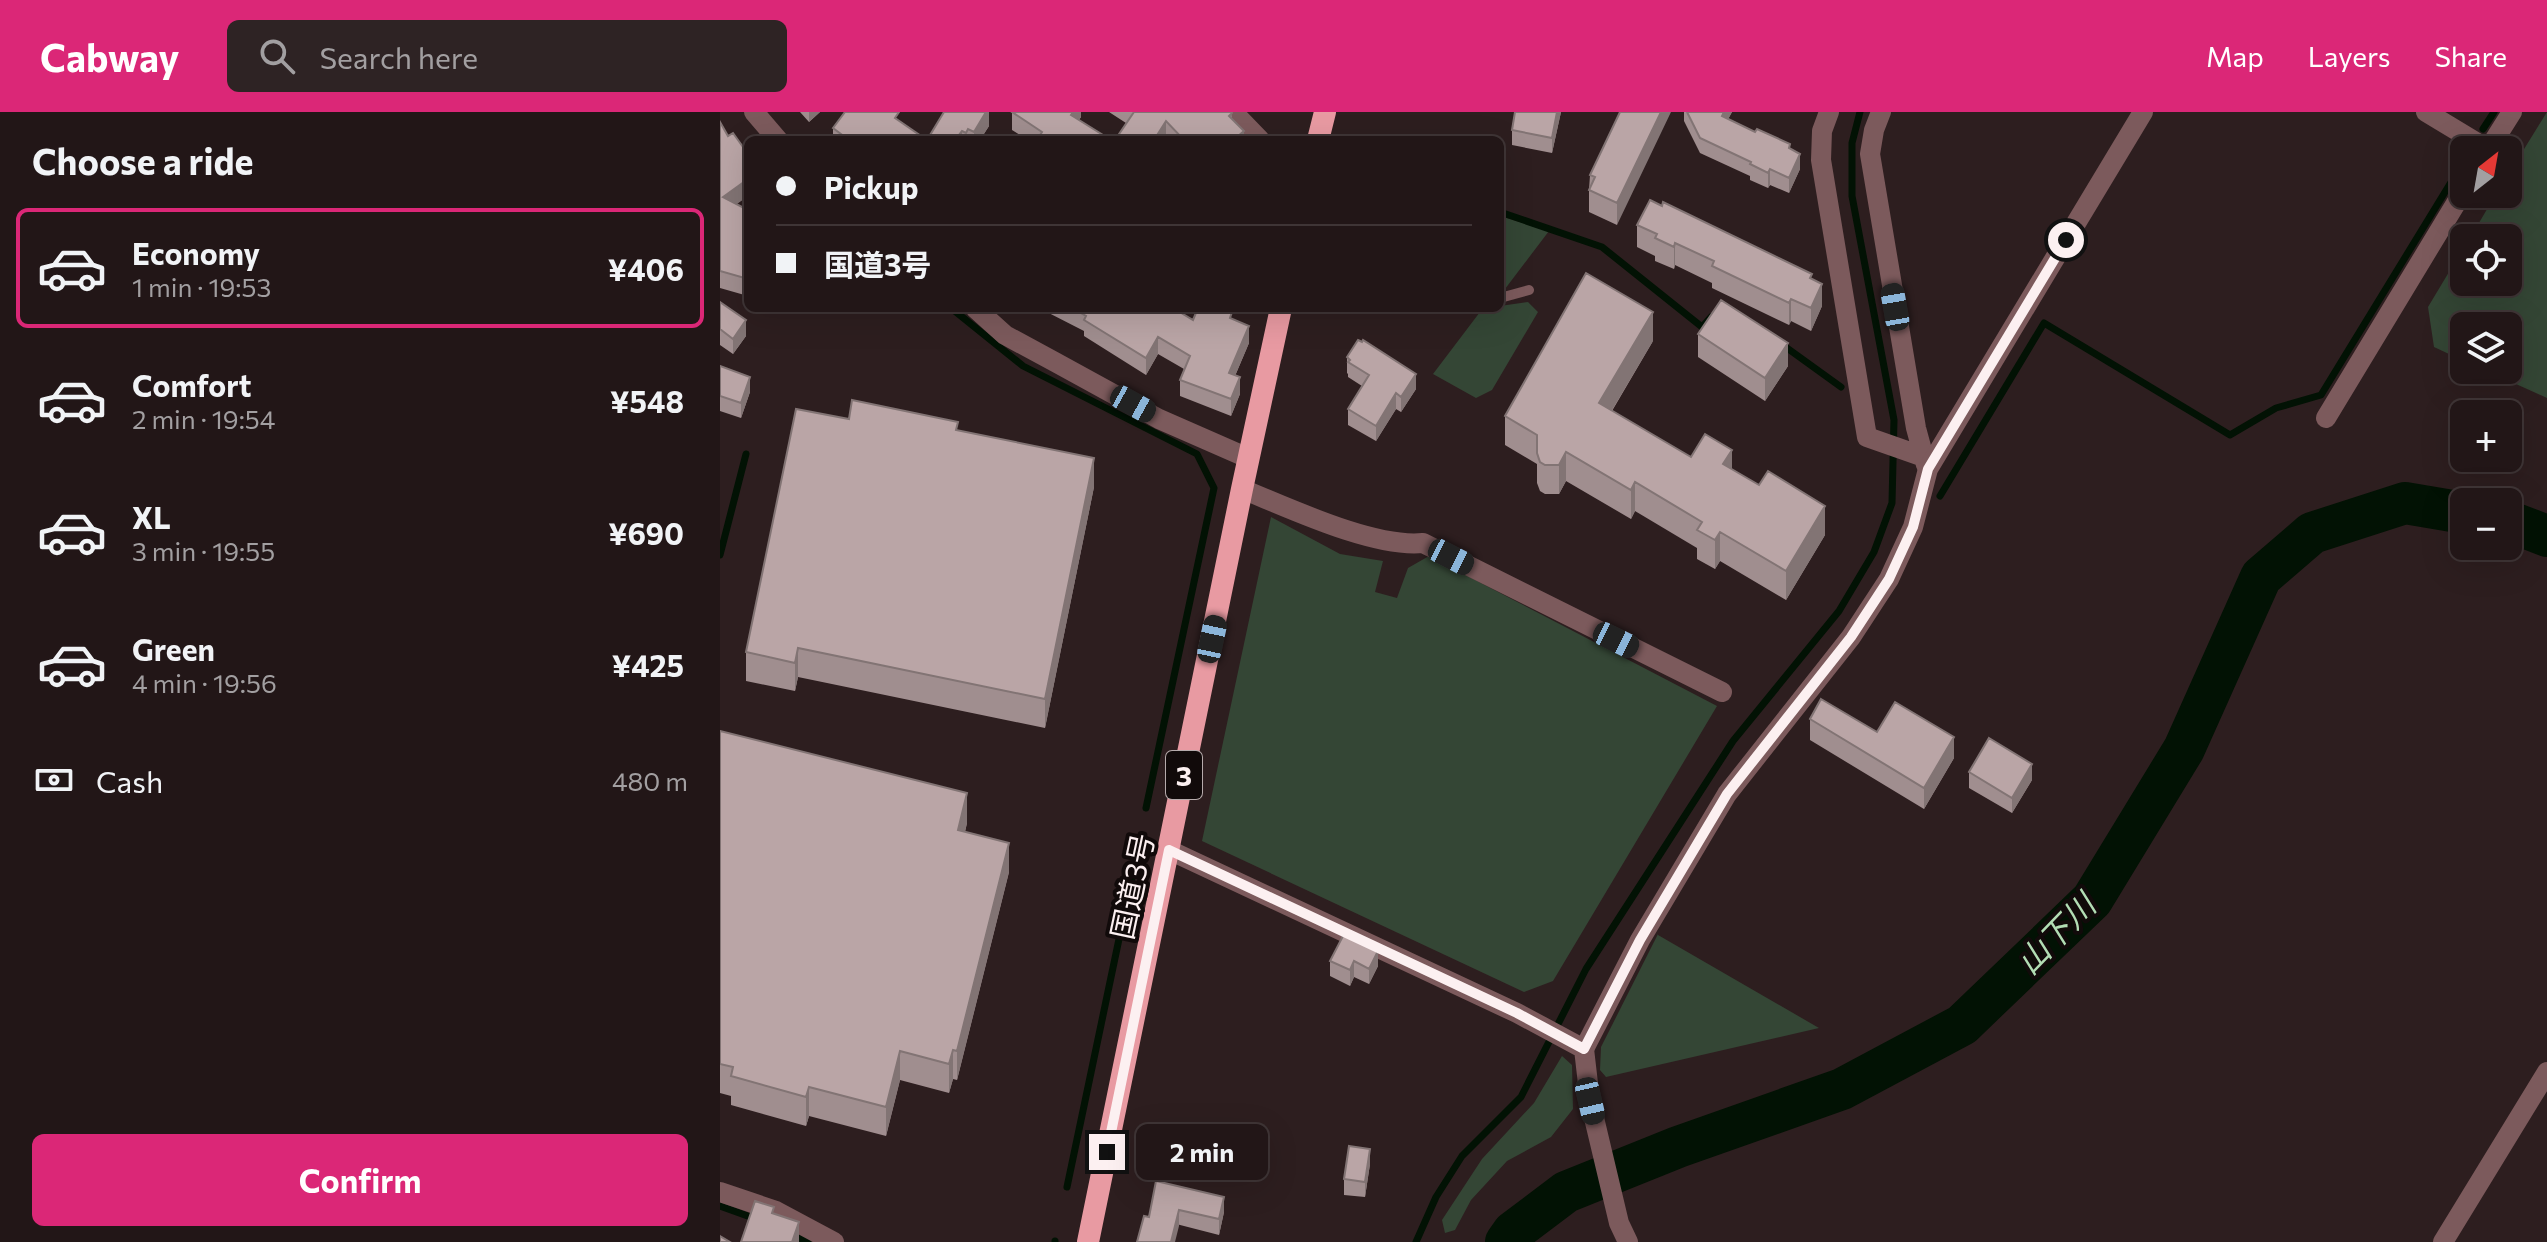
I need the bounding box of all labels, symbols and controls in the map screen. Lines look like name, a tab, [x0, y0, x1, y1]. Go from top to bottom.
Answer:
search box	[227, 20, 787, 92]
text: Cabway	[40, 33, 179, 80]
icon: search	[255, 34, 299, 78]
text: Search here	[319, 38, 478, 75]
text: Map	[2206, 39, 2264, 73]
text: Layers	[2308, 39, 2390, 73]
text: Share	[2434, 39, 2507, 73]
north arrow	[2450, 136, 2522, 208]
map controls	[2450, 136, 2522, 560]
text: Choose a ride	[32, 138, 253, 182]
text: Pickup	[824, 168, 918, 205]
route start	[2048, 222, 2084, 258]
button: locate	[2450, 224, 2522, 296]
icon: car	[36, 232, 108, 304]
text: Economy	[132, 234, 260, 271]
text: 国道3号	[824, 245, 931, 282]
text: ¥406	[608, 250, 684, 287]
text: 1 min · 19:53	[132, 271, 271, 302]
car	[1879, 281, 1911, 333]
button: layers	[2450, 312, 2522, 384]
icon: car	[36, 364, 108, 436]
text: Comfort	[132, 366, 251, 403]
text: ¥548	[610, 382, 684, 419]
car	[1106, 382, 1160, 426]
button: +	[2450, 400, 2522, 472]
text: 2 min · 19:54	[132, 403, 275, 434]
button: −	[2450, 488, 2522, 560]
icon: car	[36, 496, 108, 568]
text: XL	[132, 498, 171, 535]
text: ¥690	[608, 514, 684, 551]
text: 3 min · 19:55	[132, 535, 275, 566]
car	[1424, 535, 1478, 579]
car	[1195, 613, 1229, 665]
car	[1589, 619, 1643, 661]
icon: car	[36, 628, 108, 700]
text: Green	[132, 630, 215, 667]
text: ¥425	[612, 646, 684, 683]
text: 4 min · 19:56	[132, 667, 277, 698]
road number: 3	[1166, 751, 1202, 799]
icon: cash	[32, 758, 76, 802]
text: Cash	[96, 762, 163, 799]
text: 480 m	[612, 765, 688, 796]
street label: 国道3号	[1102, 830, 1160, 942]
water label: 山下川	[2007, 882, 2105, 981]
car	[1573, 1075, 1607, 1127]
callout: 2 min	[1135, 1124, 1267, 1180]
button: Confirm	[32, 1134, 688, 1226]
route end	[1089, 1134, 1125, 1170]
text: 2 min	[1170, 1136, 1234, 1167]

